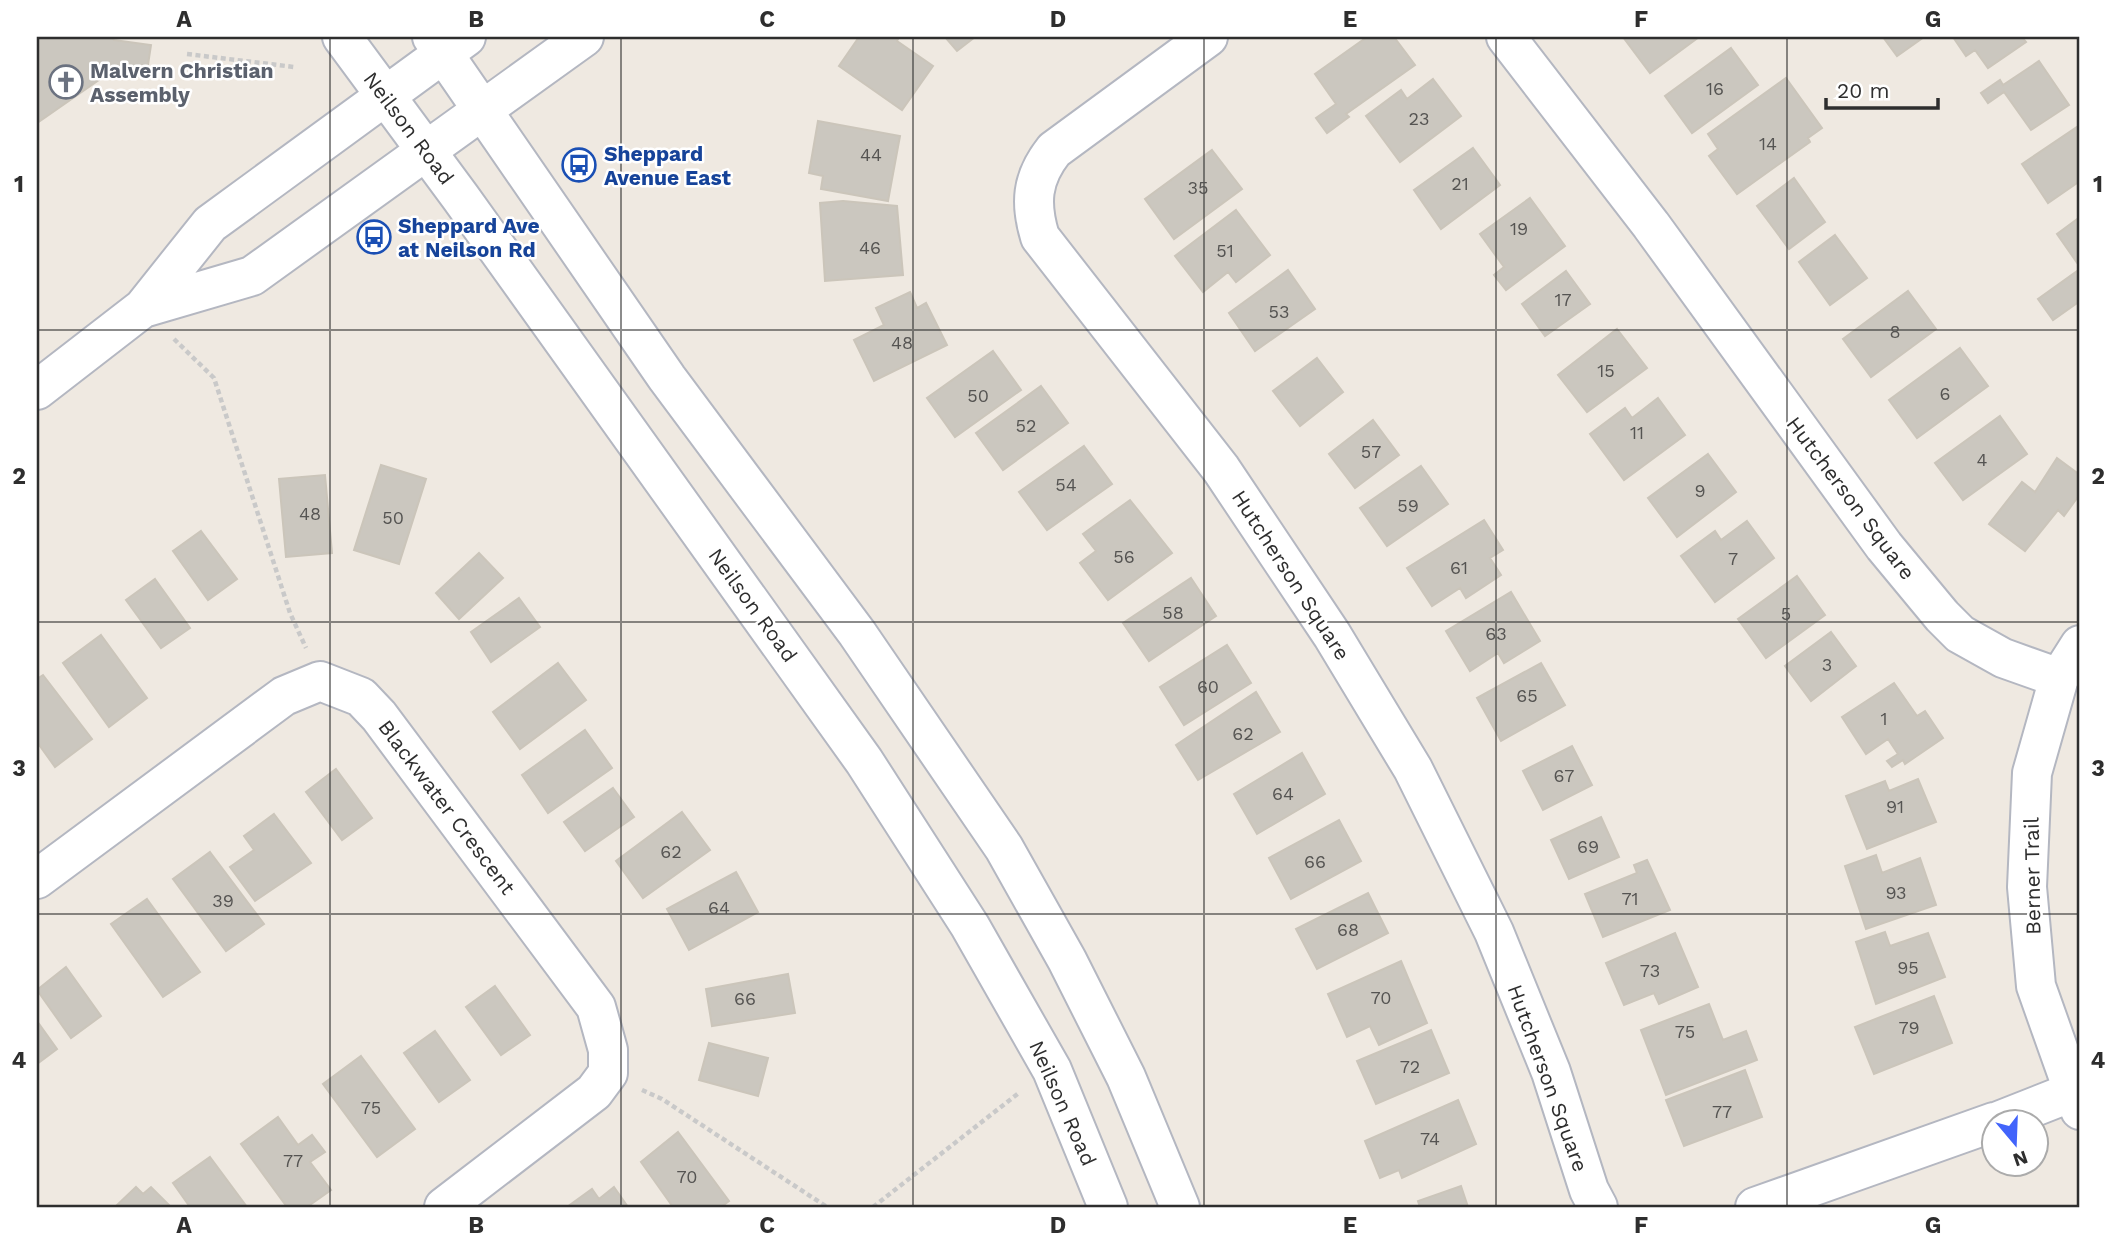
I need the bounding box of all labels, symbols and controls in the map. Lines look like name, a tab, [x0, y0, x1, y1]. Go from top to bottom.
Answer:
text: A	[176, 6, 192, 33]
text: B	[468, 6, 484, 33]
text: C	[759, 6, 775, 33]
text: D	[1050, 6, 1066, 33]
text: E	[1343, 6, 1357, 33]
text: F	[1634, 6, 1648, 33]
text: G	[1925, 6, 1941, 33]
place label: Malvern Christian Assembly	[90, 58, 274, 107]
church icon: Malvern Christian Assembly	[47, 63, 85, 101]
scale bar	[1826, 66, 1938, 110]
street label: Neilson Road	[359, 67, 459, 189]
house number: 16	[1706, 78, 1724, 99]
text: 20 m	[1837, 78, 1889, 103]
house number: 23	[1409, 108, 1430, 129]
house number: 14	[1759, 133, 1777, 154]
place label: Sheppard Avenue East	[604, 141, 731, 190]
house number: 44	[860, 144, 882, 165]
bus stop icon: Sheppard Avenue East	[560, 146, 598, 184]
text: 1	[14, 171, 24, 198]
text: 1	[2093, 171, 2103, 198]
house number: 21	[1451, 173, 1469, 194]
house number: 35	[1188, 177, 1208, 198]
place label: Sheppard Ave at Neilson Rd	[398, 213, 540, 262]
bus stop icon: Sheppard Ave at Neilson Rd	[355, 218, 393, 256]
house number: 19	[1510, 218, 1528, 239]
house number: 46	[859, 237, 881, 258]
house number: 51	[1216, 240, 1234, 261]
house number: 17	[1554, 289, 1572, 310]
house number: 53	[1269, 301, 1289, 322]
house number: 8	[1889, 321, 1901, 342]
house number: 48	[891, 332, 913, 353]
house number: 15	[1597, 360, 1615, 381]
house number: 6	[1940, 383, 1950, 404]
house number: 50	[967, 385, 989, 406]
street label: Hutcherson Square	[1782, 412, 1920, 584]
house number: 52	[1016, 415, 1036, 436]
house number: 11	[1630, 422, 1644, 443]
house number: 57	[1361, 441, 1381, 462]
house number: 4	[1977, 449, 1988, 470]
text: 2	[12, 463, 26, 490]
text: 2	[2091, 463, 2105, 490]
house number: 54	[1055, 474, 1077, 495]
house number: 9	[1694, 480, 1706, 501]
street label: Hutcherson Square	[1227, 485, 1355, 665]
house number: 59	[1397, 495, 1419, 516]
house number: 48	[299, 503, 321, 524]
house number: 50	[382, 507, 404, 528]
street label: Neilson Road	[703, 543, 803, 667]
house number: 56	[1113, 546, 1135, 567]
house number: 7	[1728, 548, 1738, 569]
house number: 61	[1450, 557, 1468, 578]
house number: 58	[1162, 602, 1184, 623]
house number: 5	[1781, 603, 1791, 624]
house number: 63	[1485, 623, 1507, 644]
house number: 3	[1822, 654, 1832, 675]
house number: 60	[1197, 676, 1219, 697]
house number: 65	[1516, 685, 1538, 706]
house number: 1	[1880, 708, 1888, 729]
street label: Blackwater Crescent	[373, 715, 521, 899]
house number: 62	[1232, 723, 1254, 744]
text: 3	[12, 755, 26, 782]
text: 3	[2091, 755, 2105, 782]
house number: 67	[1554, 765, 1574, 786]
house number: 64	[1272, 783, 1294, 804]
house number: 91	[1886, 796, 1904, 817]
street label: Berner Trail	[2018, 816, 2046, 935]
house number: 69	[1577, 836, 1599, 857]
house number: 62	[660, 841, 682, 862]
house number: 66	[1304, 851, 1326, 872]
house number: 93	[1885, 882, 1907, 903]
house number: 71	[1621, 888, 1639, 909]
house number: 39	[212, 890, 234, 911]
house number: 64	[708, 897, 730, 918]
house number: 68	[1337, 919, 1359, 940]
house number: 95	[1897, 957, 1919, 978]
house number: 73	[1640, 960, 1660, 981]
street label: Hutcherson Square	[1502, 981, 1594, 1175]
house number: 70	[1371, 987, 1391, 1008]
house number: 66	[734, 988, 756, 1009]
house number: 79	[1898, 1017, 1920, 1038]
house number: 75	[1675, 1021, 1695, 1042]
street label: Neilson Road	[1024, 1036, 1102, 1170]
text: 4	[12, 1047, 27, 1074]
text: 4	[2091, 1047, 2106, 1074]
house number: 72	[1400, 1056, 1420, 1077]
house number: 75	[361, 1097, 381, 1118]
house number: 77	[1712, 1101, 1732, 1122]
north arrow	[1980, 1108, 2050, 1178]
house number: 74	[1420, 1128, 1440, 1149]
text: N	[2010, 1145, 2031, 1172]
house number: 77	[283, 1150, 303, 1171]
house number: 70	[677, 1166, 697, 1187]
text: A	[176, 1212, 192, 1239]
text: B	[468, 1212, 484, 1239]
text: C	[759, 1212, 775, 1239]
text: D	[1050, 1212, 1066, 1239]
text: E	[1343, 1212, 1357, 1239]
text: F	[1634, 1212, 1648, 1239]
text: G	[1925, 1212, 1941, 1239]

